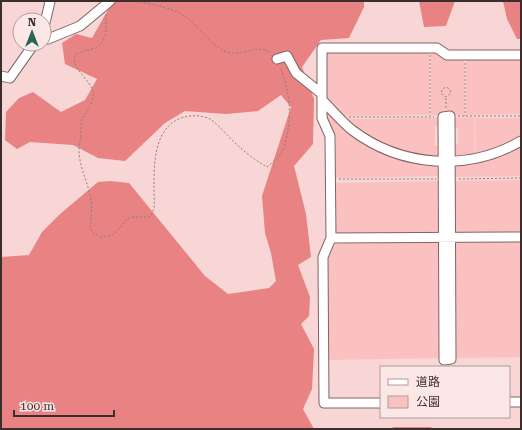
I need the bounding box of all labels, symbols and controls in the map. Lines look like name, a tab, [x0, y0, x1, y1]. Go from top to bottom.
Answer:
north arrow	[12, 12, 52, 52]
text: N	[28, 16, 37, 29]
legend	[380, 366, 510, 418]
text: 道路	[416, 375, 440, 389]
scale bar	[14, 392, 114, 418]
text: 公園	[416, 395, 440, 409]
text: 100 m	[20, 399, 54, 413]

